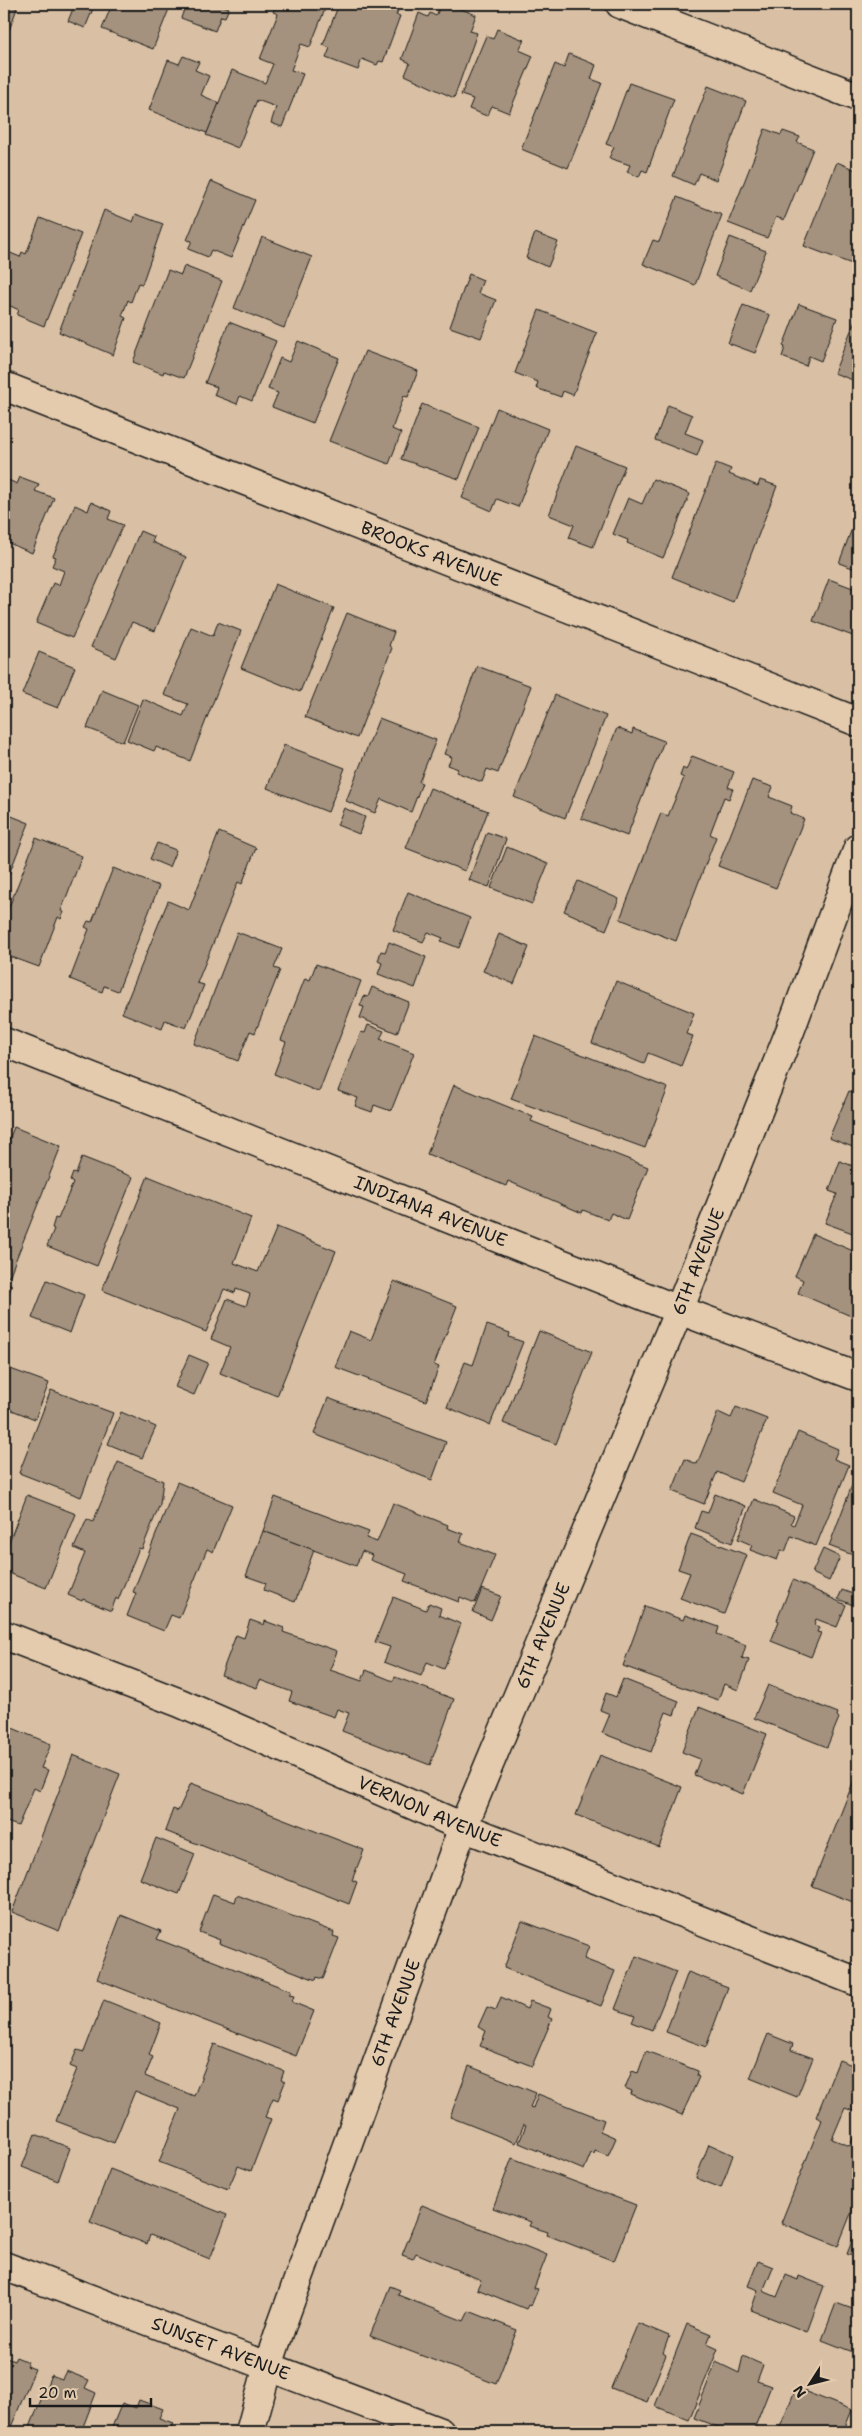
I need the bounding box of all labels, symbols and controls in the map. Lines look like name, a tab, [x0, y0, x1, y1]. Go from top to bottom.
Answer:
street label: BROOKS AVENUE	[357, 516, 505, 593]
street label: INDIANA AVENUE	[350, 1170, 511, 1253]
street label: 6TH AVENUE	[666, 1205, 730, 1319]
street label: 6TH AVENUE	[510, 1579, 576, 1692]
street label: VERNON AVENUE	[354, 1770, 505, 1853]
street label: 6TH AVENUE	[365, 1955, 426, 2070]
street label: SUNSET AVENUE	[148, 2311, 293, 2386]
north arrow	[784, 2358, 834, 2408]
scale bar	[30, 2376, 151, 2408]
text: N	[789, 2382, 810, 2401]
text: 20 m	[38, 2383, 77, 2403]

